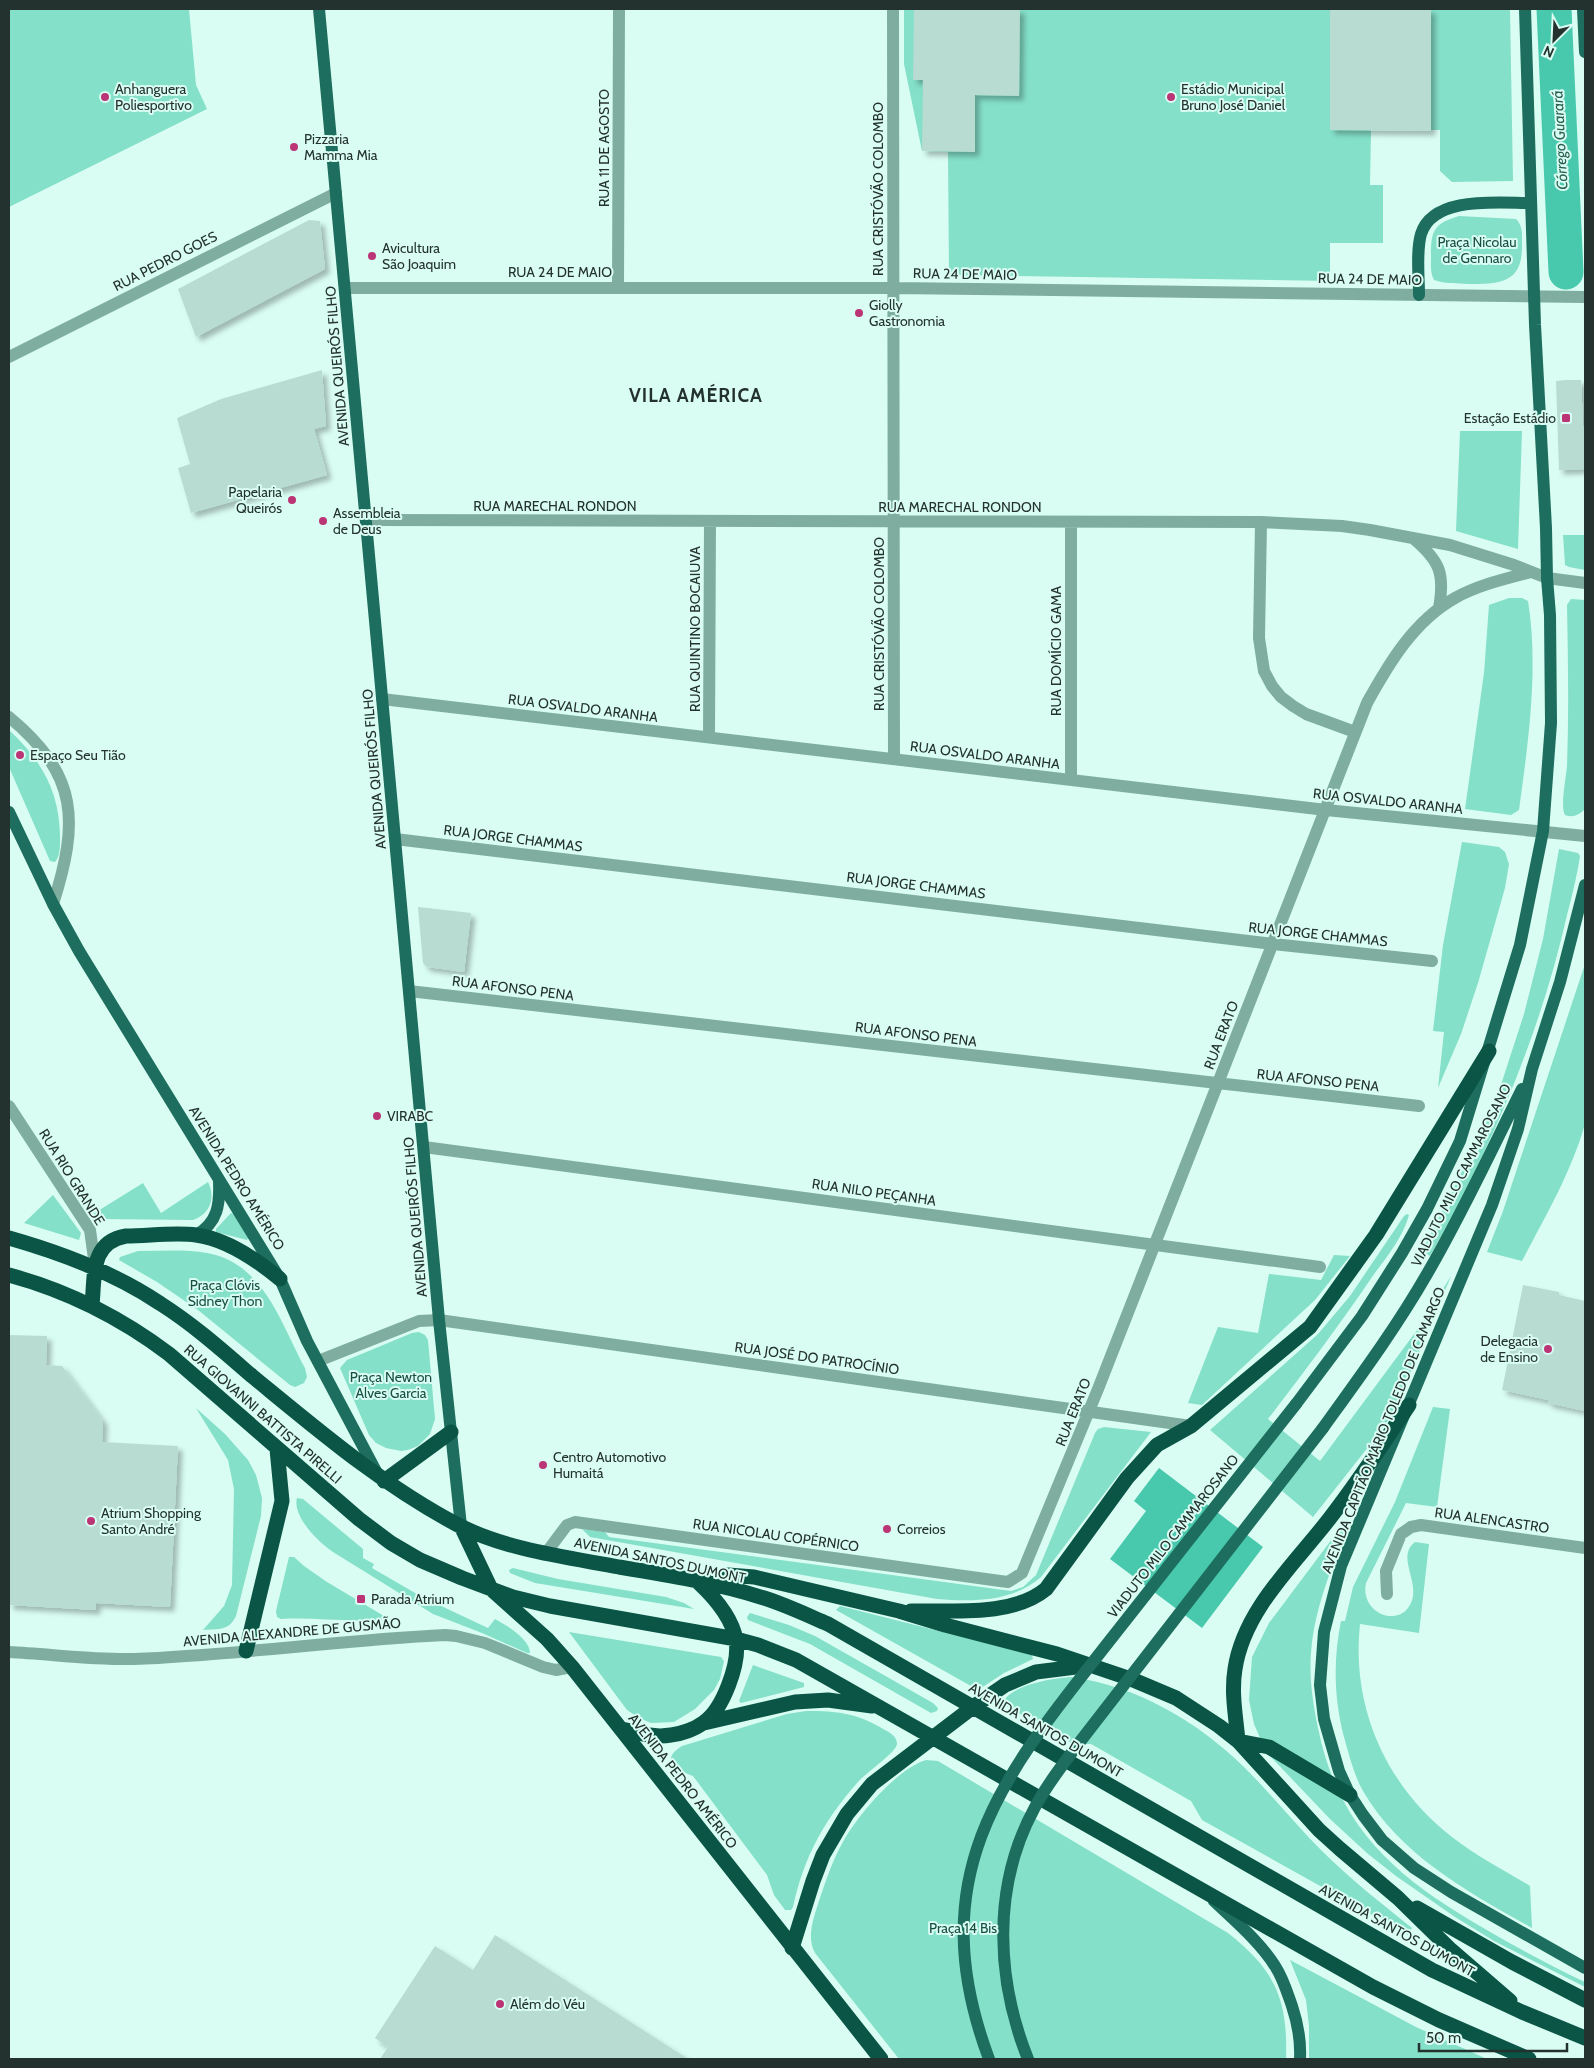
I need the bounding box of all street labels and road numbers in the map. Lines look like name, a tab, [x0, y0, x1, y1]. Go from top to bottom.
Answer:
street label: RUA 11 DE AGOSTO	[595, 89, 613, 207]
street label: RUA CRISTÓVÃO COLOMBO	[869, 102, 887, 276]
street label: RUA PEDRO GOES	[110, 227, 220, 295]
street label: RUA 24 DE MAIO	[508, 263, 612, 281]
street label: RUA 24 DE MAIO	[913, 264, 1017, 284]
street label: RUA 24 DE MAIO	[1318, 269, 1422, 289]
street label: AVENIDA QUEIRÓS FILHO	[321, 285, 353, 447]
street label: RUA MARECHAL RONDON	[473, 497, 637, 515]
street label: RUA MARECHAL RONDON	[878, 498, 1042, 516]
street label: RUA CRISTÓVÃO COLOMBO	[870, 537, 888, 711]
street label: RUA QUINTINO BOCAIUVA	[686, 546, 704, 712]
street label: RUA DOMÍCIO GAMA	[1047, 586, 1065, 716]
street label: AVENIDA QUEIRÓS FILHO	[358, 688, 390, 850]
street label: RUA OSVALDO ARANHA	[507, 690, 659, 726]
street label: RUA OSVALDO ARANHA	[909, 737, 1061, 773]
street label: RUA OSVALDO ARANHA	[1312, 784, 1464, 818]
street label: RUA JORGE CHAMMAS	[442, 821, 584, 855]
street label: RUA JORGE CHAMMAS	[845, 868, 987, 902]
street label: RUA JORGE CHAMMAS	[1247, 918, 1389, 950]
street label: RUA AFONSO PENA	[451, 972, 575, 1004]
street label: RUA ERATO	[1200, 998, 1242, 1072]
street label: RUA AFONSO PENA	[854, 1018, 978, 1050]
street label: RUA AFONSO PENA	[1256, 1065, 1380, 1095]
street label: VIADUTO MILO CAMMAROSANO	[1407, 1080, 1515, 1269]
street label: AVENIDA PEDRO AMÉRICO	[185, 1103, 289, 1254]
street label: RUA RIO GRANDE	[35, 1125, 109, 1229]
street label: AVENIDA QUEIRÓS FILHO	[399, 1136, 431, 1298]
street label: RUA NILO PEÇANHA	[811, 1174, 938, 1210]
street label: AVENIDA CAPITÃO MÁRIO TOLEDO DE CAMARGO	[1317, 1284, 1449, 1576]
street label: RUA JOSÉ DO PATROCÍNIO	[734, 1338, 901, 1378]
street label: RUA GIOVANNI BATTISTA PIRELLI	[180, 1340, 346, 1488]
street label: RUA ERATO	[1051, 1375, 1095, 1449]
street label: VIADUTO MILO CAMMAROSANO	[1103, 1450, 1243, 1621]
street label: RUA ALENCASTRO	[1434, 1503, 1551, 1537]
street label: RUA NICOLAU COPÉRNICO	[692, 1514, 860, 1556]
street label: AVENIDA SANTOS DUMONT	[573, 1533, 748, 1587]
street label: AVENIDA ALEXANDRE DE GUSMÃO	[182, 1613, 402, 1650]
street label: AVENIDA SANTOS DUMONT	[966, 1678, 1127, 1782]
street label: AVENIDA PEDRO AMÉRICO	[625, 1710, 742, 1852]
street label: AVENIDA SANTOS DUMONT	[1316, 1880, 1478, 1981]

